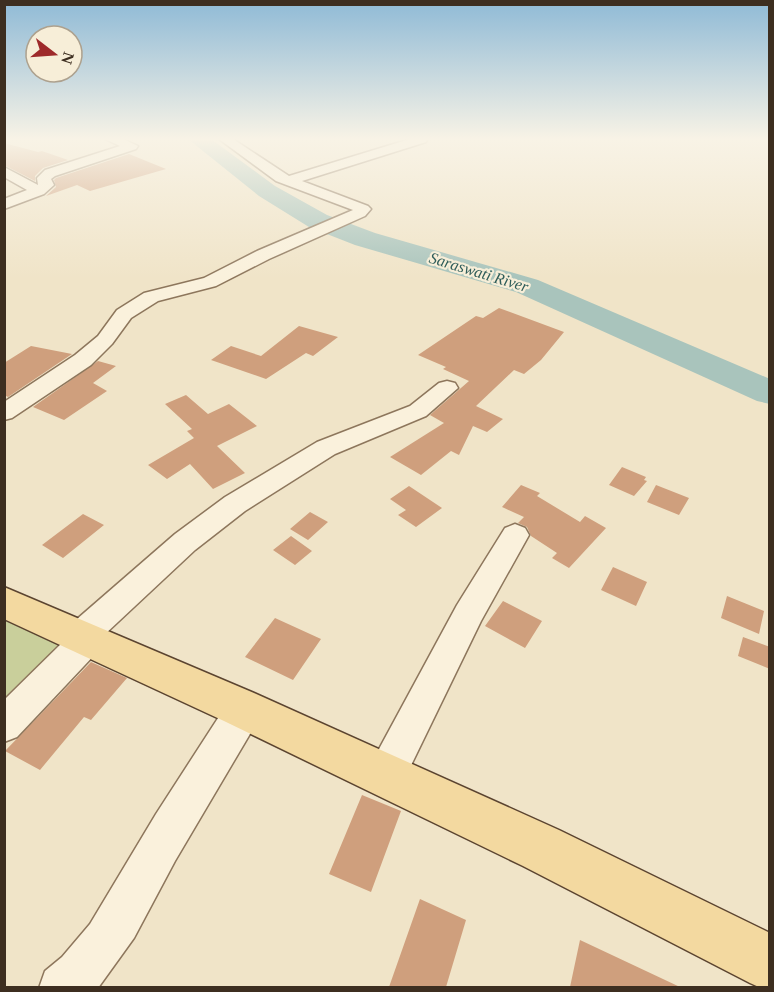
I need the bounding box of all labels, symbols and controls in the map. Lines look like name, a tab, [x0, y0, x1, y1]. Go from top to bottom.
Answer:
north arrow	[24, 24, 84, 84]
text: N	[58, 50, 78, 67]
water label: Saraswati River	[427, 249, 531, 295]

